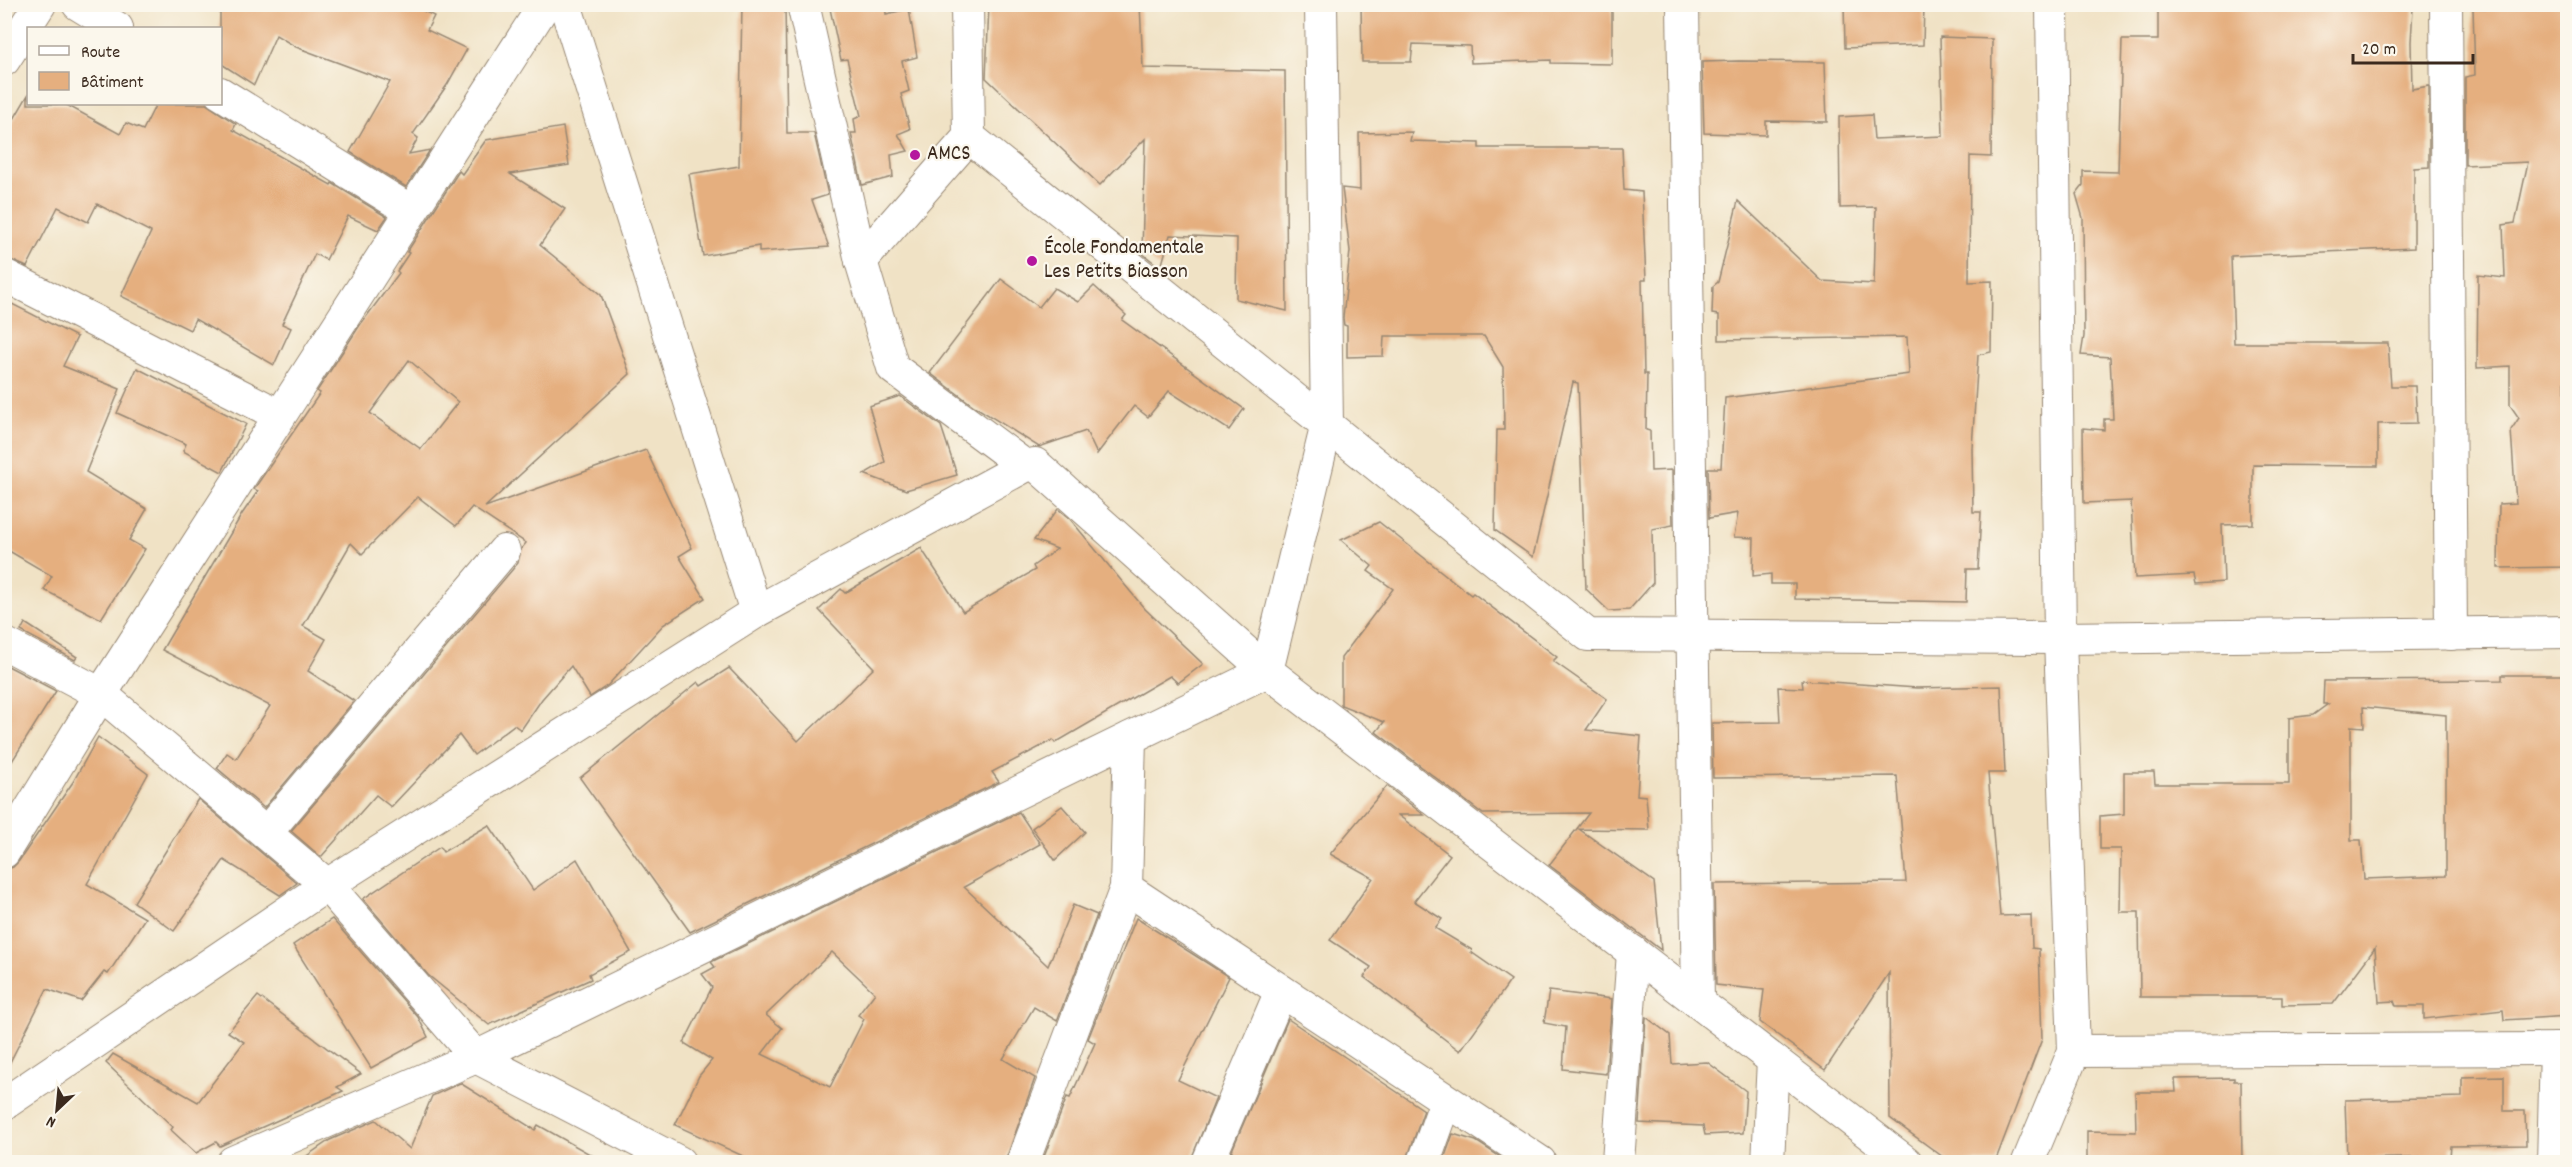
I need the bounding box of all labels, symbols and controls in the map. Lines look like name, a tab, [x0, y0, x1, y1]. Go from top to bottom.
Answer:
legend	[27, 27, 222, 105]
scale bar	[2353, 27, 2473, 65]
text: 20 m	[2362, 38, 2396, 63]
text: Route	[81, 41, 120, 66]
text: Bâtiment	[81, 71, 144, 96]
place label: AMCS	[927, 140, 970, 170]
marker: AMCS	[908, 148, 922, 162]
place label: École Fondamentale Les Petits Biasson	[1044, 234, 1204, 288]
marker: École Fondamentale Les Petits Biasson	[1025, 254, 1039, 268]
north arrow	[27, 1080, 87, 1140]
text: N	[43, 1109, 60, 1133]

